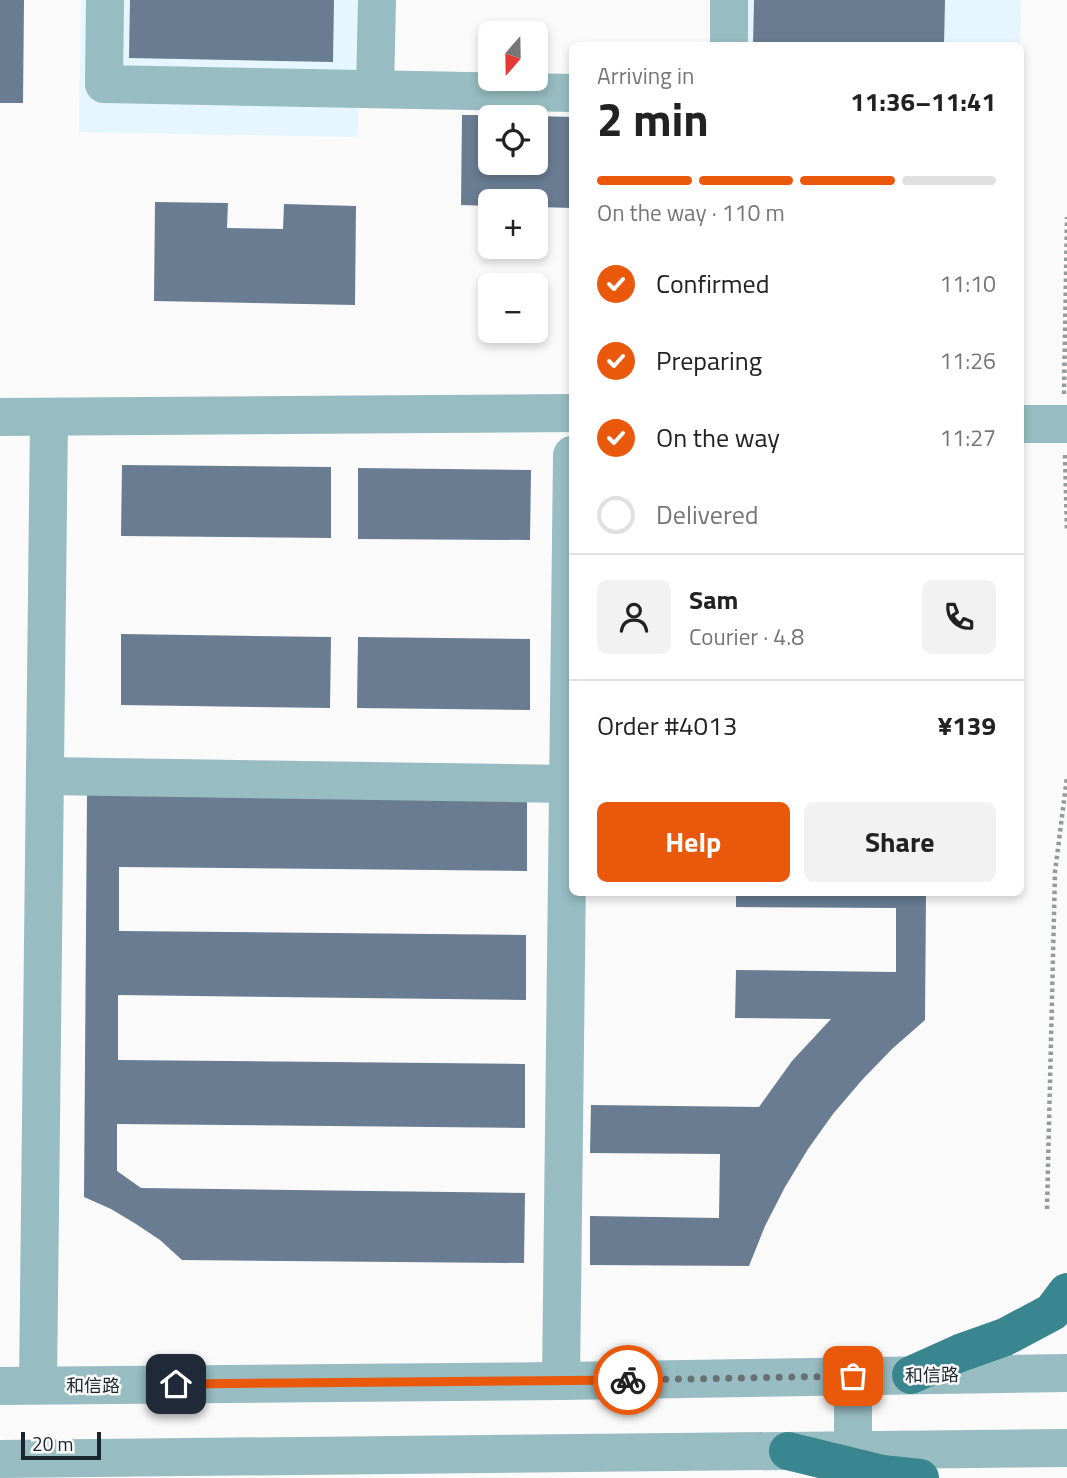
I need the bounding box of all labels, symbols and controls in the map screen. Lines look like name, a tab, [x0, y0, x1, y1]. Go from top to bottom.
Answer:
north arrow	[478, 21, 548, 91]
map controls	[478, 21, 548, 343]
text: Arriving in	[597, 58, 694, 93]
text: 11:36–11:41	[850, 82, 996, 121]
text: 2 min	[597, 84, 709, 154]
button: locate	[478, 105, 548, 175]
button: +	[478, 189, 548, 259]
text: On the way · 110 m	[597, 195, 785, 230]
text: Confirmed	[656, 264, 770, 303]
icon: check	[597, 265, 635, 303]
text: 11:10	[939, 266, 996, 301]
button: −	[478, 273, 548, 343]
text: Preparing	[656, 341, 762, 380]
icon: check	[597, 342, 635, 380]
text: 11:26	[939, 343, 996, 378]
text: On the way	[656, 418, 780, 457]
icon: check	[597, 419, 635, 457]
text: 11:27	[939, 420, 996, 455]
text: Delivered	[656, 495, 759, 534]
button: person	[597, 580, 671, 654]
text: Sam	[689, 580, 738, 619]
button: phone	[922, 580, 996, 654]
text: Courier · 4.8	[689, 619, 804, 654]
text: Order #4013	[597, 706, 737, 745]
text: ¥139	[938, 706, 996, 745]
button: Help	[597, 802, 790, 882]
button: Share	[804, 802, 996, 882]
courier	[593, 1345, 663, 1415]
pin	[823, 1346, 883, 1406]
pin	[146, 1354, 206, 1414]
icon: bag	[834, 1357, 872, 1395]
icon: bike	[609, 1361, 647, 1399]
street label: 和信路	[905, 1361, 959, 1389]
icon: home	[157, 1365, 195, 1403]
street label: 和信路	[66, 1372, 120, 1399]
scale bar	[21, 1429, 102, 1461]
text: 20 m	[32, 1429, 73, 1458]

